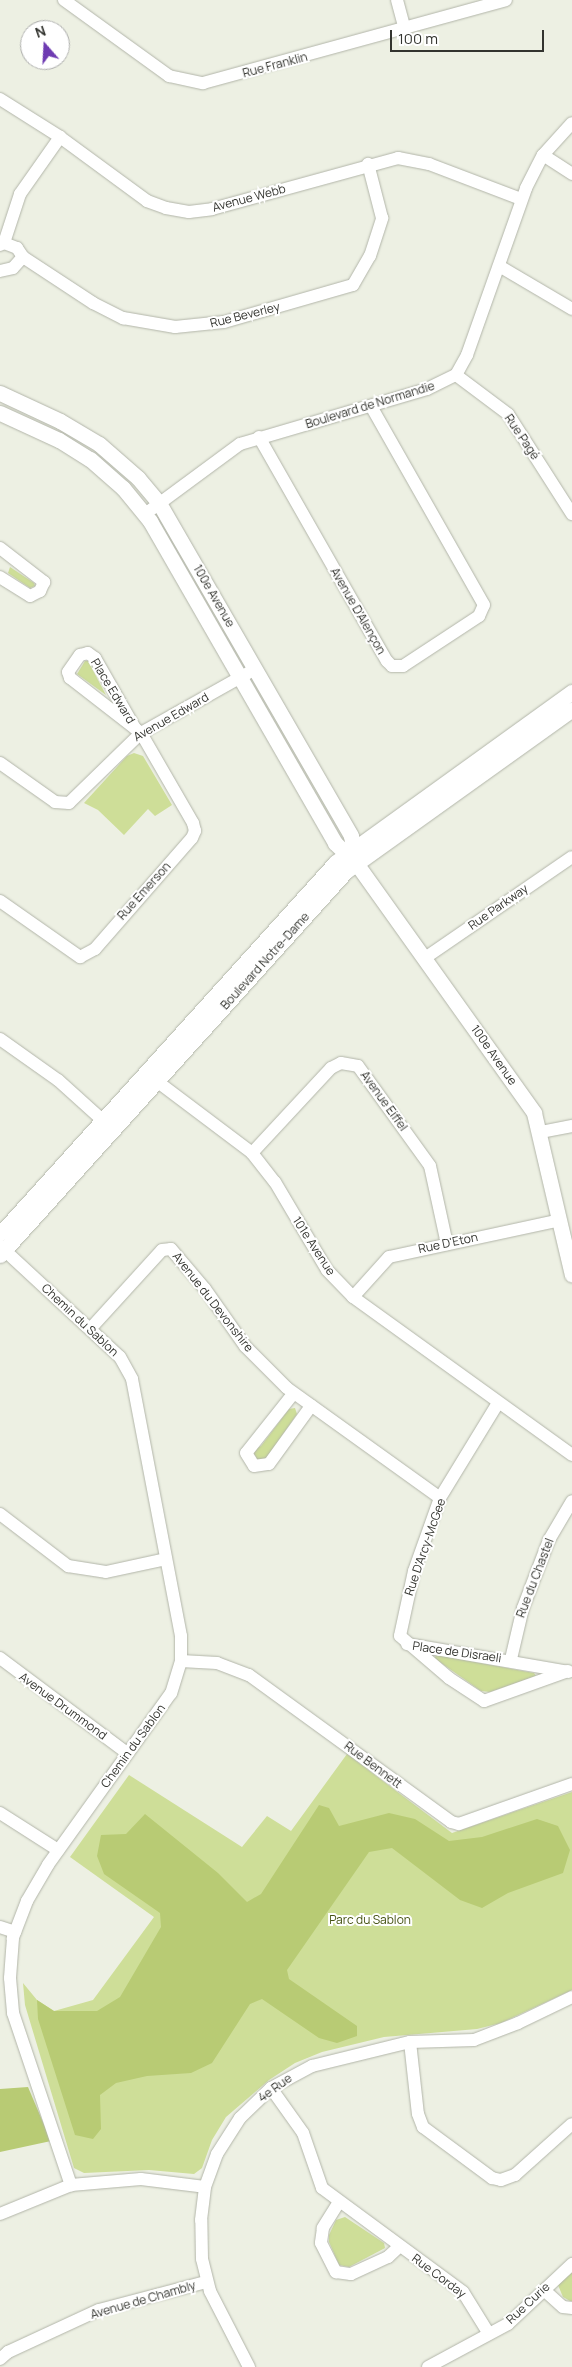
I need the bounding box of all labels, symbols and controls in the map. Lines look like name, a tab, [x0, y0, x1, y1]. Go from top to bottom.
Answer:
north arrow	[20, 20, 70, 70]
scale bar	[392, 20, 546, 52]
text: N	[32, 21, 48, 42]
text: 100 m	[398, 28, 438, 49]
street label: Rue Franklin	[241, 49, 309, 81]
street label: Avenue Webb	[211, 181, 287, 215]
street label: Rue Beverley	[209, 299, 281, 331]
street label: Boulevard de Normandie	[304, 378, 436, 432]
street label: Rue Pagé	[502, 411, 542, 463]
street label: 100e Avenue	[190, 562, 238, 630]
street label: Avenue D'Alençon	[327, 565, 389, 657]
street label: Place Edward	[88, 656, 138, 726]
street label: Avenue Edward	[131, 690, 211, 744]
street label: Rue Emerson	[114, 859, 174, 923]
street label: Rue Parkway	[465, 881, 531, 933]
street label: Boulevard Notre-Dame	[218, 910, 312, 1012]
street label: 100e Avenue	[468, 1022, 520, 1088]
street label: Avenue Eiffel	[357, 1068, 411, 1134]
street label: 101e Avenue	[290, 1214, 338, 1278]
street label: Rue D'Eton	[417, 1230, 479, 1256]
street label: Avenue du Devonshire	[170, 1249, 256, 1355]
street label: Chemin du Sablon	[39, 1281, 121, 1359]
street label: Rue D'Arcy-McGee	[402, 1496, 448, 1598]
street label: Rue du Chastel	[513, 1536, 557, 1620]
street label: Place de Disraeli	[412, 1639, 502, 1665]
street label: Avenue Drummond	[16, 1669, 110, 1743]
street label: Chemin du Sablon	[98, 1701, 168, 1791]
street label: Rue Bennett	[341, 1739, 405, 1791]
park label: Parc du Sablon	[329, 1913, 411, 1927]
street label: 4e Rue	[255, 2071, 295, 2105]
street label: Rue Corday	[409, 2251, 469, 2301]
street label: Avenue de Chambly	[89, 2278, 197, 2322]
street label: Rue Curie	[503, 2279, 553, 2327]

